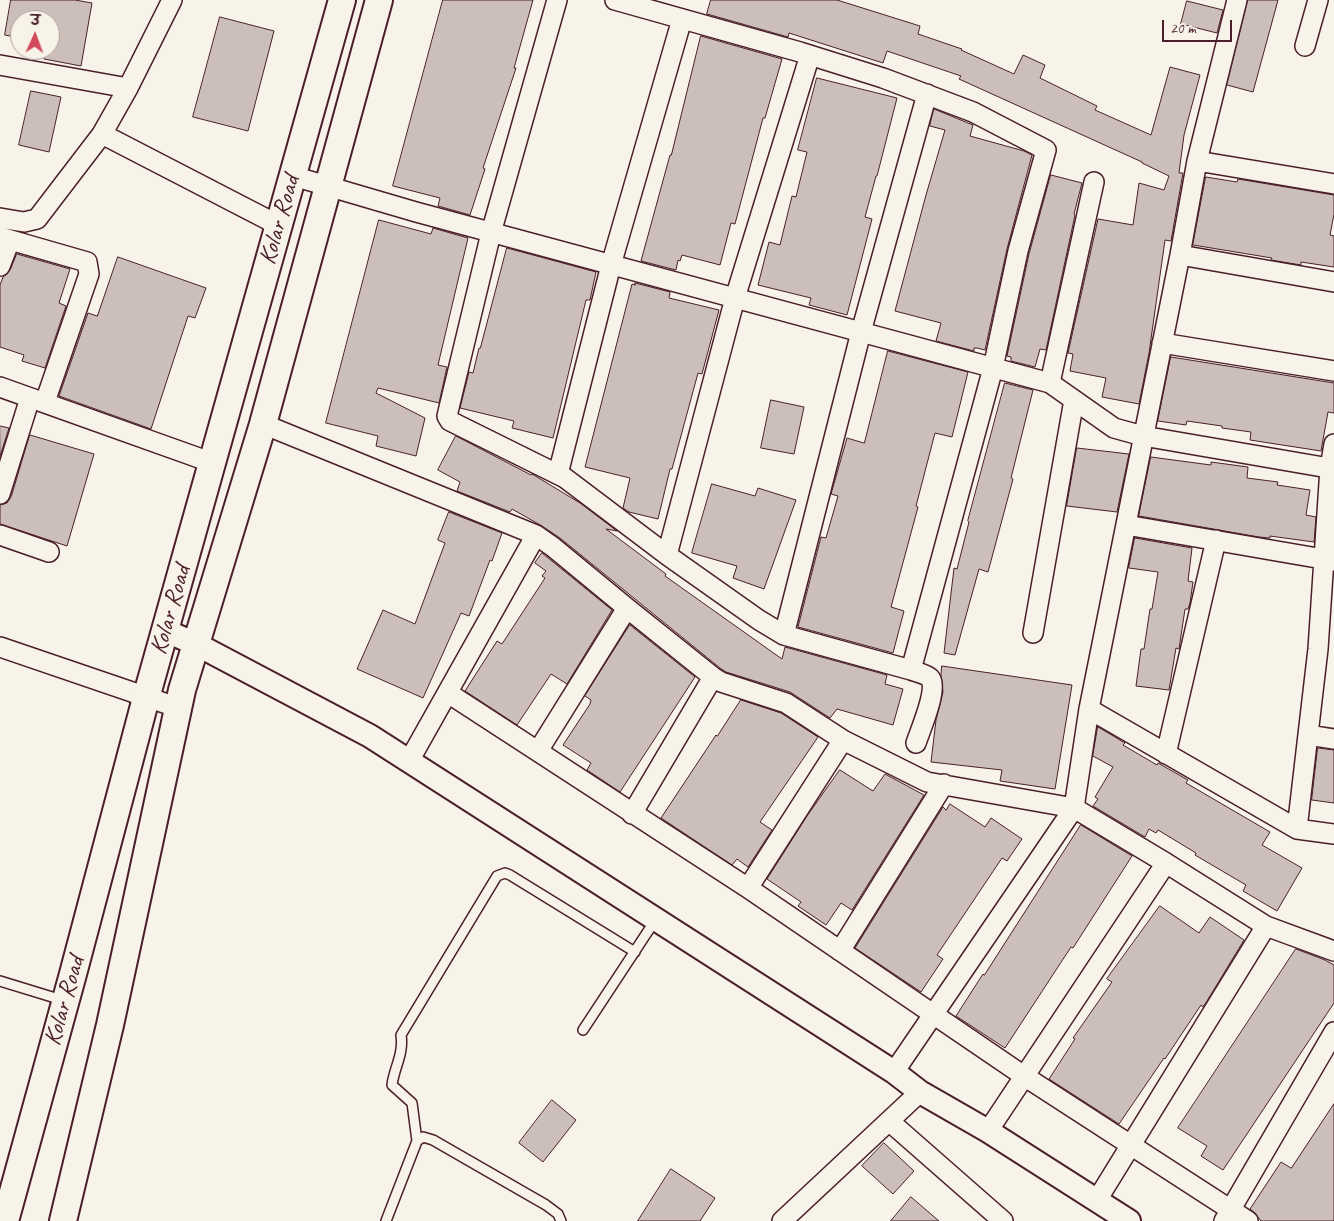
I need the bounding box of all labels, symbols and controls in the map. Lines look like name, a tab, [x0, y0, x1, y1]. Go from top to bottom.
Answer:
north arrow	[10, 10, 60, 60]
scale bar	[1164, 10, 1234, 42]
text: उ	[31, 12, 40, 29]
text: 20 m	[1170, 19, 1196, 38]
street label: Kolar Road	[253, 172, 307, 268]
street label: Kolar Road	[144, 562, 198, 658]
street label: Kolar Road	[38, 953, 92, 1049]

